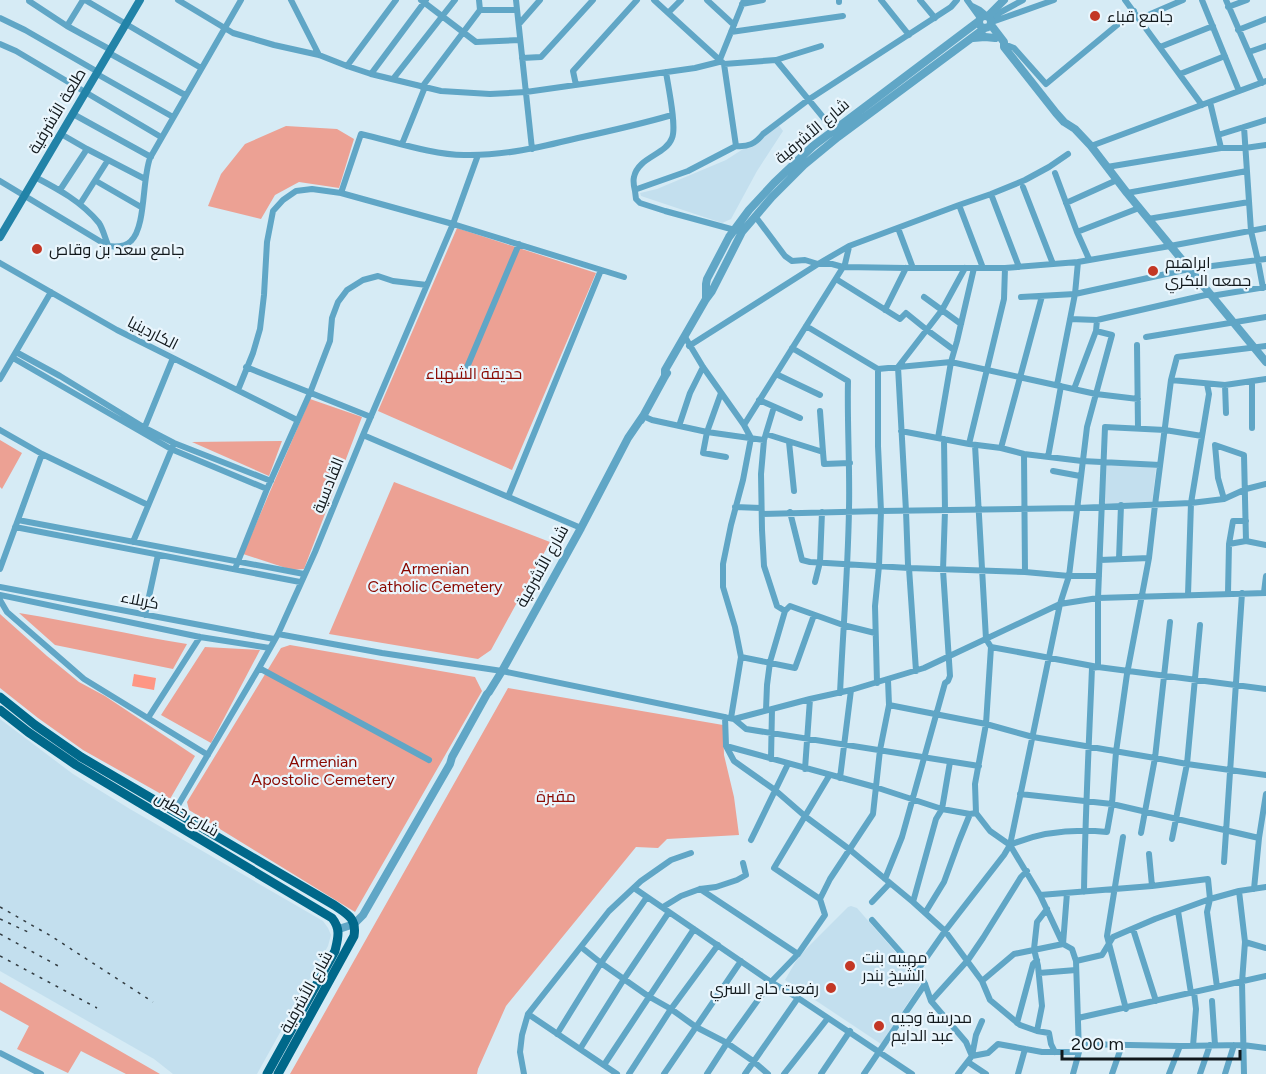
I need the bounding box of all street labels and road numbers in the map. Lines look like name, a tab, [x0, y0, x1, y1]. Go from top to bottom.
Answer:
street label: طلعة الأشرفية	[24, 65, 90, 157]
street label: شارع الأشرفية	[771, 94, 854, 169]
street label: الكاردينيا	[124, 312, 182, 354]
street label: القادسية	[308, 454, 348, 516]
street label: شارع الأشرفية	[512, 522, 574, 611]
street label: كربلاء	[119, 587, 161, 613]
street label: شارع حطين	[150, 787, 223, 842]
street label: شارع الأشرفية	[276, 948, 338, 1037]

